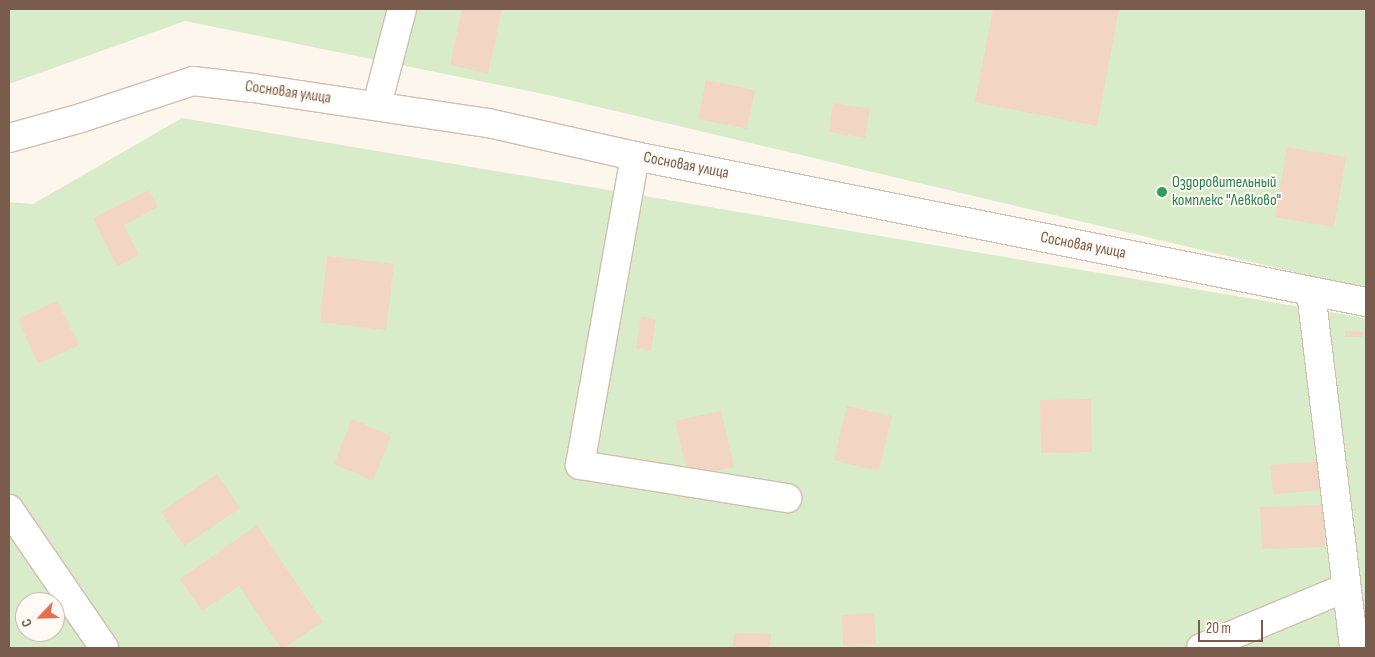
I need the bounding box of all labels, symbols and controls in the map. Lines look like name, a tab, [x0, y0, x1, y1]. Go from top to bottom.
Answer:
street label: Сосновая улица	[244, 77, 332, 109]
street label: Сосновая улица	[642, 148, 730, 184]
place label: Оздоровительный комплекс "Левково"	[1172, 173, 1281, 211]
marker: Оздоровительный комплекс "Левково"	[1156, 186, 1168, 198]
street label: Сосновая улица	[1039, 228, 1127, 264]
north arrow	[15, 592, 65, 642]
scale bar	[1200, 610, 1265, 642]
text: С	[18, 616, 36, 630]
text: 20 m	[1206, 619, 1231, 638]

